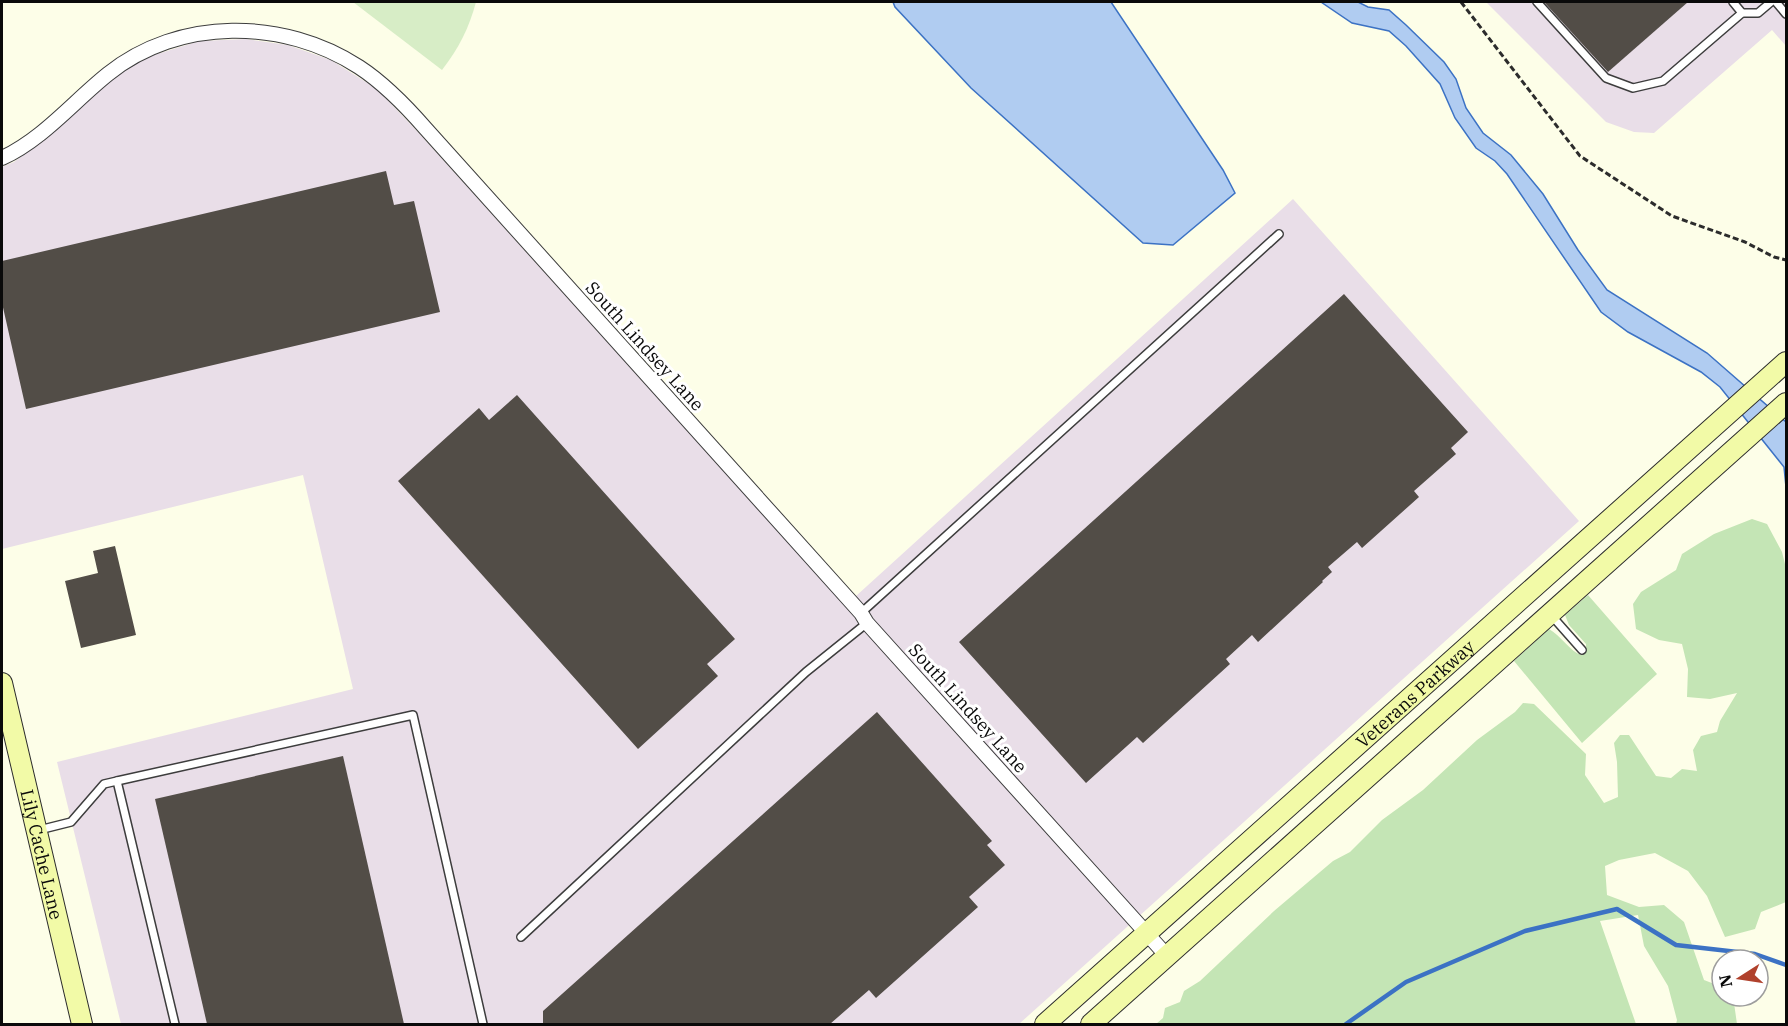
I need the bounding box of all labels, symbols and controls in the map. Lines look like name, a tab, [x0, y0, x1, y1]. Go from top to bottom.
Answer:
street label: South Lindsey Lane	[581, 277, 709, 415]
street label: Veterans Parkway	[1351, 634, 1479, 753]
street label: South Lindsey Lane	[904, 639, 1032, 777]
street label: Lily Cache Lane	[16, 787, 69, 922]
north arrow	[1710, 948, 1770, 1008]
text: N	[1714, 973, 1736, 989]

